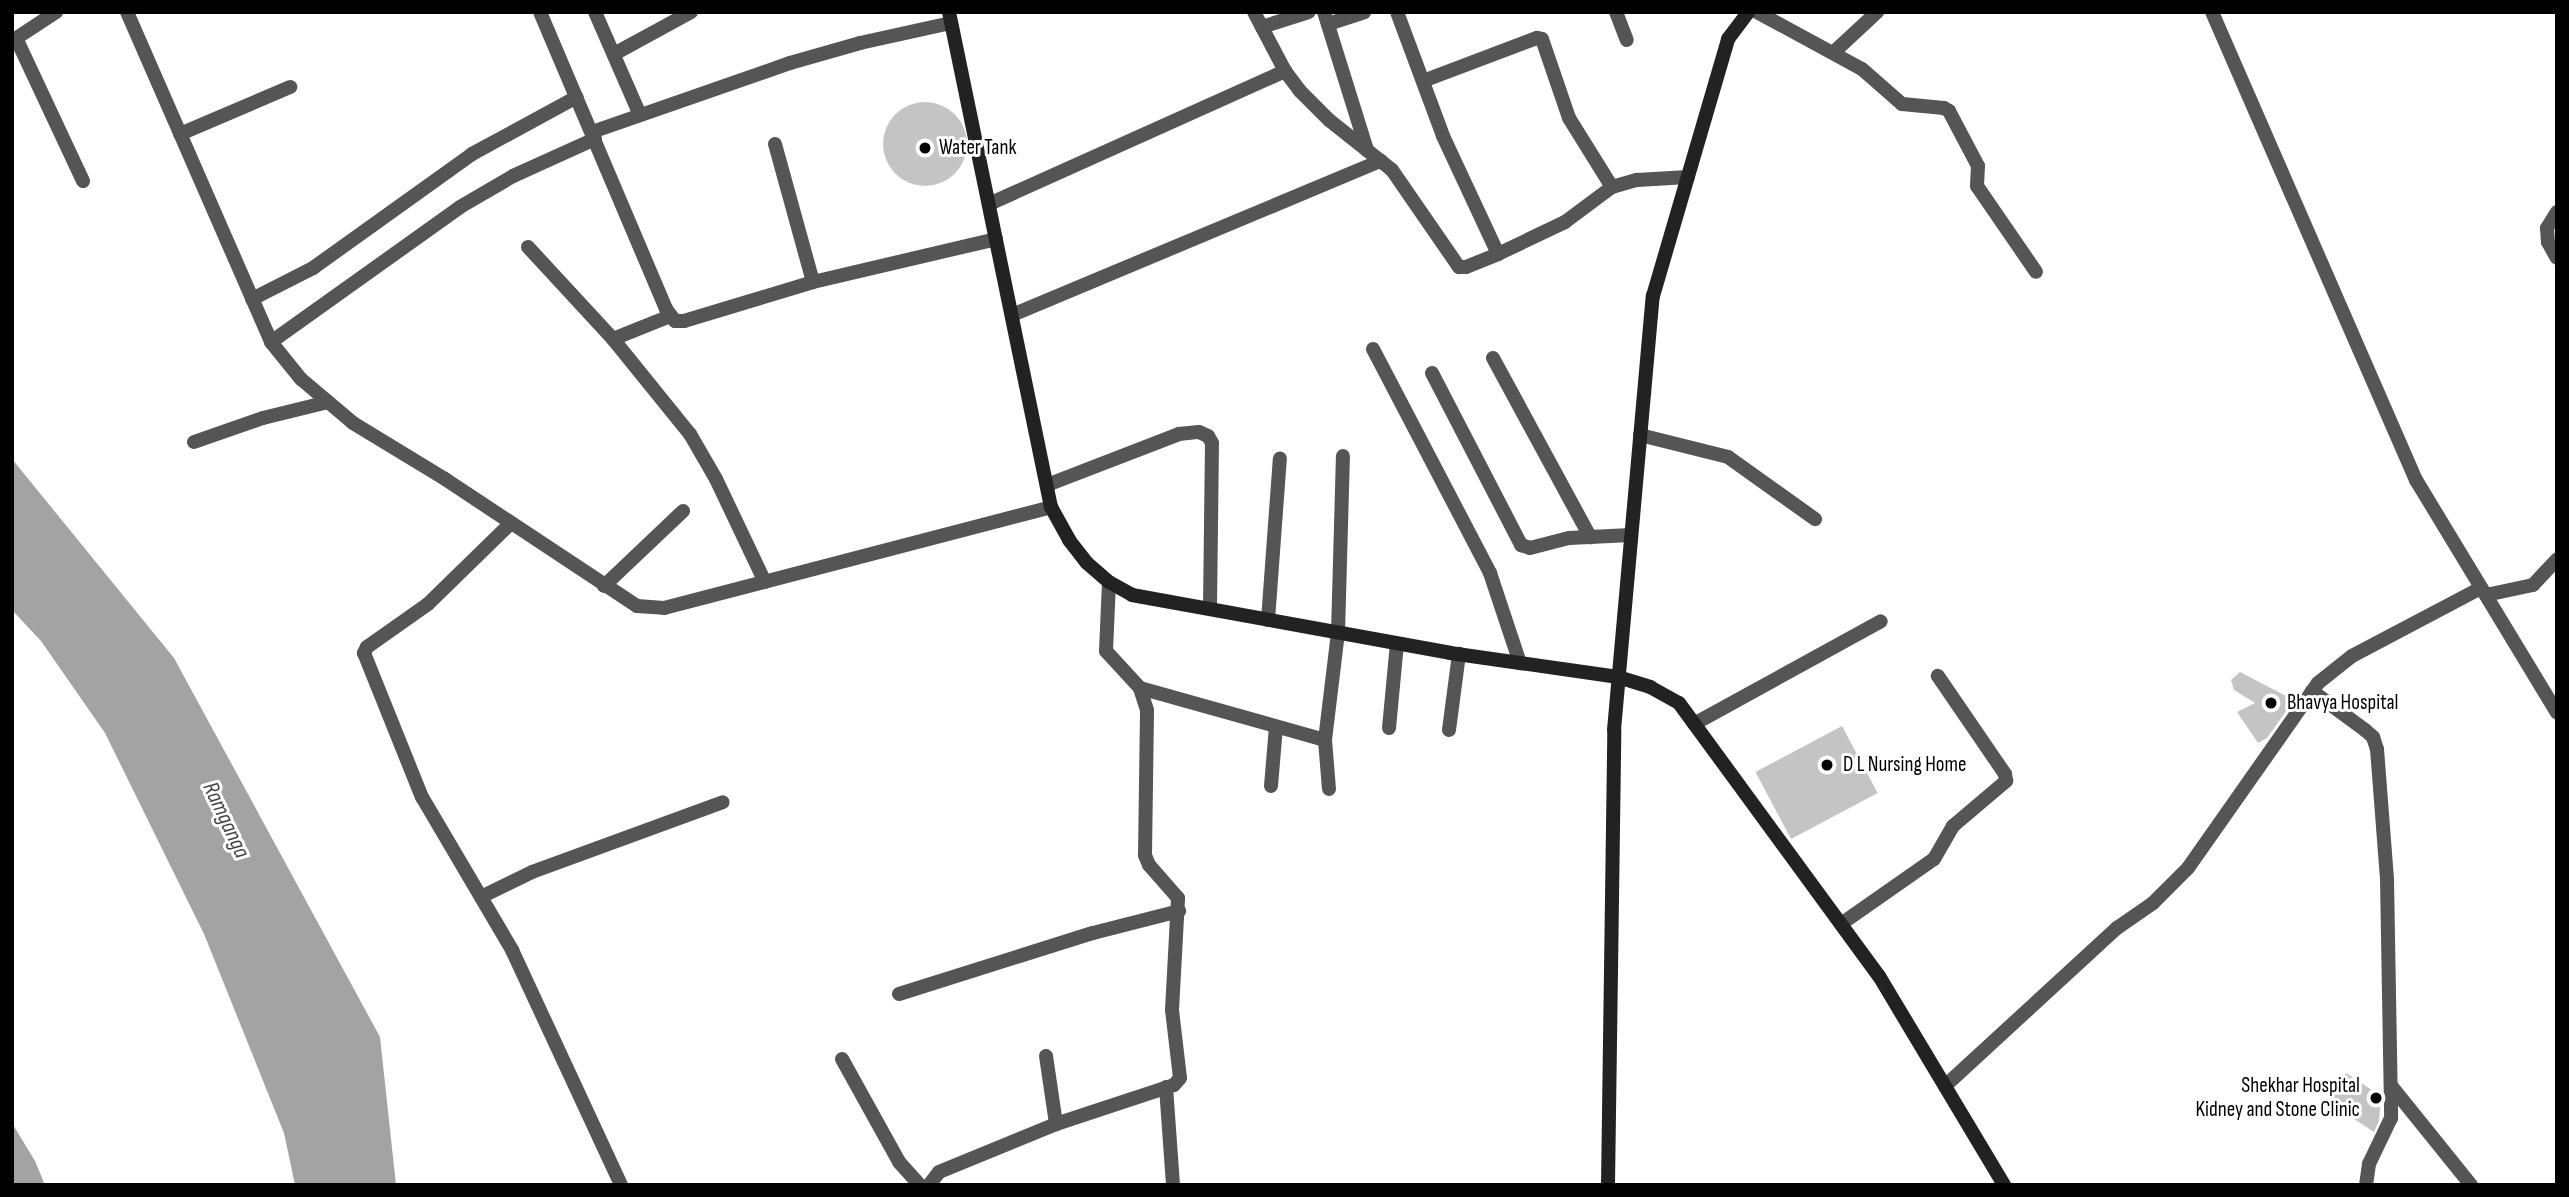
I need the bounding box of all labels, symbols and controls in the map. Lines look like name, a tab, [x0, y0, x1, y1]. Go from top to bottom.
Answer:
place label: Water Tank	[939, 135, 1016, 161]
marker: Water Tank	[917, 140, 933, 156]
place label: Bhavya Hospital	[2287, 690, 2398, 716]
marker: Bhavya Hospital	[2261, 693, 2281, 713]
place label: D L Nursing Home	[1843, 752, 1966, 778]
marker: D L Nursing Home	[1817, 755, 1837, 775]
water label: Ramganga	[196, 778, 256, 862]
place label: Shekhar Hospital Kidney and Stone Clinic	[2195, 1073, 2360, 1123]
marker: Shekhar Hospital Kidney and Stone Clinic	[2366, 1088, 2386, 1108]

